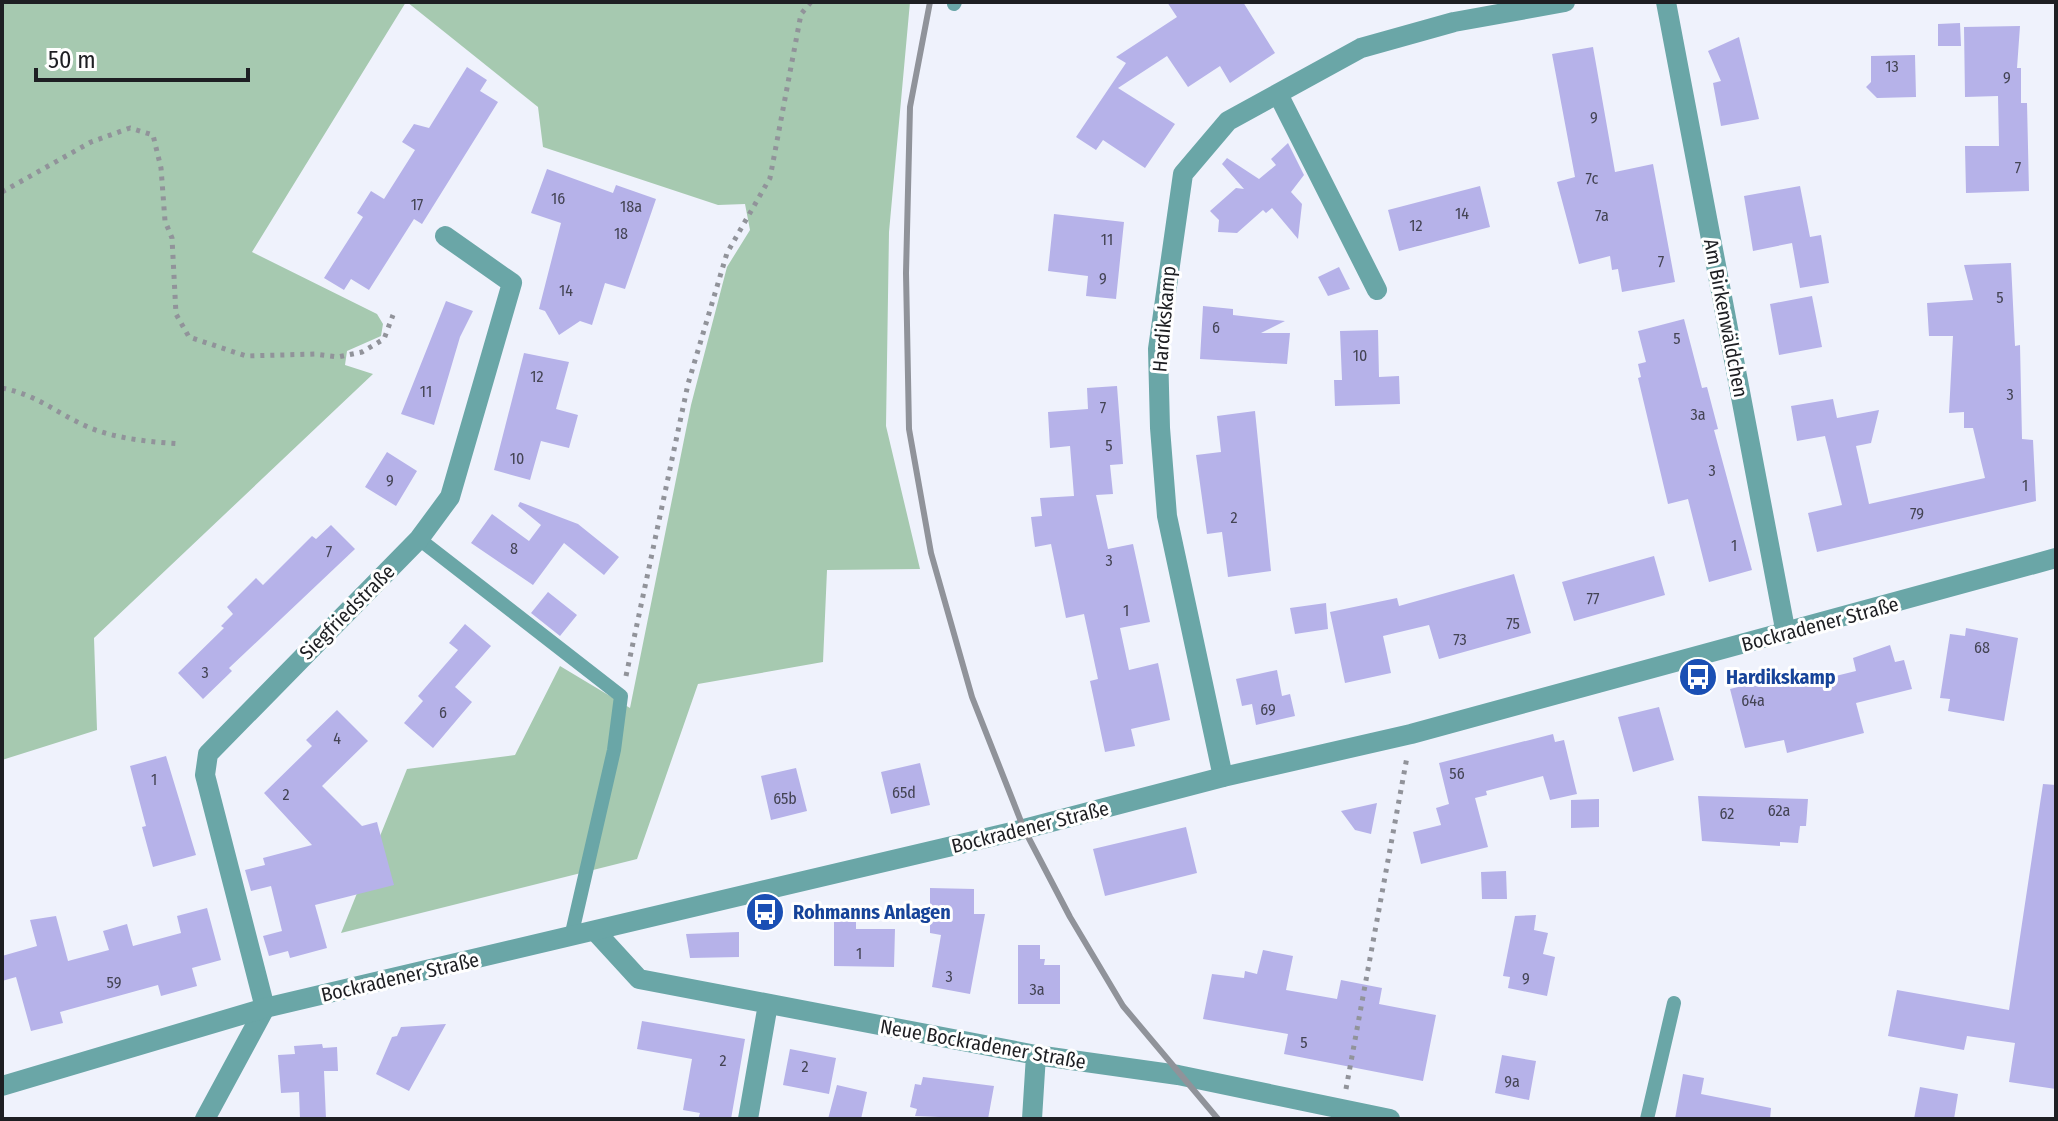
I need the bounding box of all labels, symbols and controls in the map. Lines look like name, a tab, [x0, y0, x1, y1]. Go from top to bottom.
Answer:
scale bar	[36, 32, 248, 82]
text: 50 m	[48, 46, 96, 74]
house number: 13	[1885, 57, 1899, 76]
house number: 9	[2003, 68, 2011, 87]
house number: 9	[1590, 108, 1598, 127]
house number: 7	[2015, 158, 2022, 177]
house number: 7c	[1586, 169, 1599, 188]
house number: 16	[551, 189, 565, 208]
house number: 17	[411, 195, 424, 214]
house number: 18a	[620, 197, 642, 216]
house number: 14	[1455, 204, 1469, 223]
house number: 7a	[1595, 206, 1609, 225]
house number: 12	[1409, 216, 1423, 235]
house number: 18	[614, 224, 628, 243]
house number: 11	[1101, 230, 1113, 249]
street label: Am Birkenwäldchen	[1699, 237, 1753, 399]
house number: 7	[1658, 252, 1665, 271]
street label: Hardikskamp	[1147, 265, 1181, 373]
house number: 9	[1099, 269, 1107, 288]
house number: 14	[559, 281, 573, 300]
house number: 5	[1996, 288, 2004, 307]
house number: 6	[1212, 318, 1220, 337]
house number: 5	[1673, 329, 1681, 348]
house number: 10	[1353, 346, 1367, 365]
house number: 12	[530, 367, 544, 386]
house number: 11	[420, 382, 432, 401]
house number: 3	[2006, 385, 2014, 404]
house number: 7	[1100, 398, 1107, 417]
house number: 3a	[1690, 405, 1706, 424]
house number: 5	[1105, 436, 1113, 455]
house number: 10	[510, 449, 524, 468]
house number: 3	[1708, 461, 1716, 480]
house number: 9	[386, 471, 394, 490]
house number: 1	[2022, 476, 2028, 495]
house number: 79	[1910, 504, 1924, 523]
house number: 2	[1230, 508, 1238, 527]
house number: 1	[1731, 536, 1737, 555]
house number: 8	[510, 539, 518, 558]
house number: 7	[326, 542, 333, 561]
house number: 3	[1105, 551, 1113, 570]
street label: Siegfriedstraße	[294, 559, 400, 665]
house number: 77	[1586, 589, 1600, 608]
street label: Bockradener Straße	[1739, 592, 1901, 656]
house number: 1	[1123, 601, 1129, 620]
house number: 75	[1506, 614, 1520, 633]
house number: 73	[1453, 630, 1467, 649]
house number: 68	[1974, 638, 1990, 657]
bus stop icon: Hardikskamp	[1677, 656, 1719, 698]
house number: 3	[201, 663, 209, 682]
place label: Hardikskamp	[1726, 665, 1836, 689]
house number: 64a	[1741, 691, 1765, 710]
house number: 69	[1260, 700, 1276, 719]
house number: 6	[439, 703, 447, 722]
house number: 4	[333, 729, 341, 748]
house number: 56	[1449, 764, 1465, 783]
house number: 1	[151, 770, 157, 789]
house number: 65d	[892, 783, 916, 802]
house number: 2	[282, 785, 290, 804]
house number: 65b	[773, 789, 797, 808]
street label: Bockradener Straße	[949, 796, 1111, 858]
house number: 62a	[1768, 801, 1790, 820]
house number: 62	[1720, 804, 1734, 823]
bus stop icon: Rohmanns Anlagen	[744, 891, 786, 933]
place label: Rohmanns Anlagen	[793, 900, 951, 924]
house number: 1	[856, 944, 862, 963]
street label: Bockradener Straße	[319, 947, 481, 1007]
house number: 3	[945, 967, 953, 986]
house number: 9	[1522, 969, 1530, 988]
house number: 59	[107, 973, 122, 992]
house number: 3a	[1029, 980, 1045, 999]
street label: Neue Bockradener Straße	[878, 1014, 1088, 1074]
house number: 5	[1300, 1033, 1308, 1052]
house number: 2	[719, 1051, 727, 1070]
house number: 2	[801, 1057, 809, 1076]
house number: 9a	[1504, 1072, 1520, 1091]

